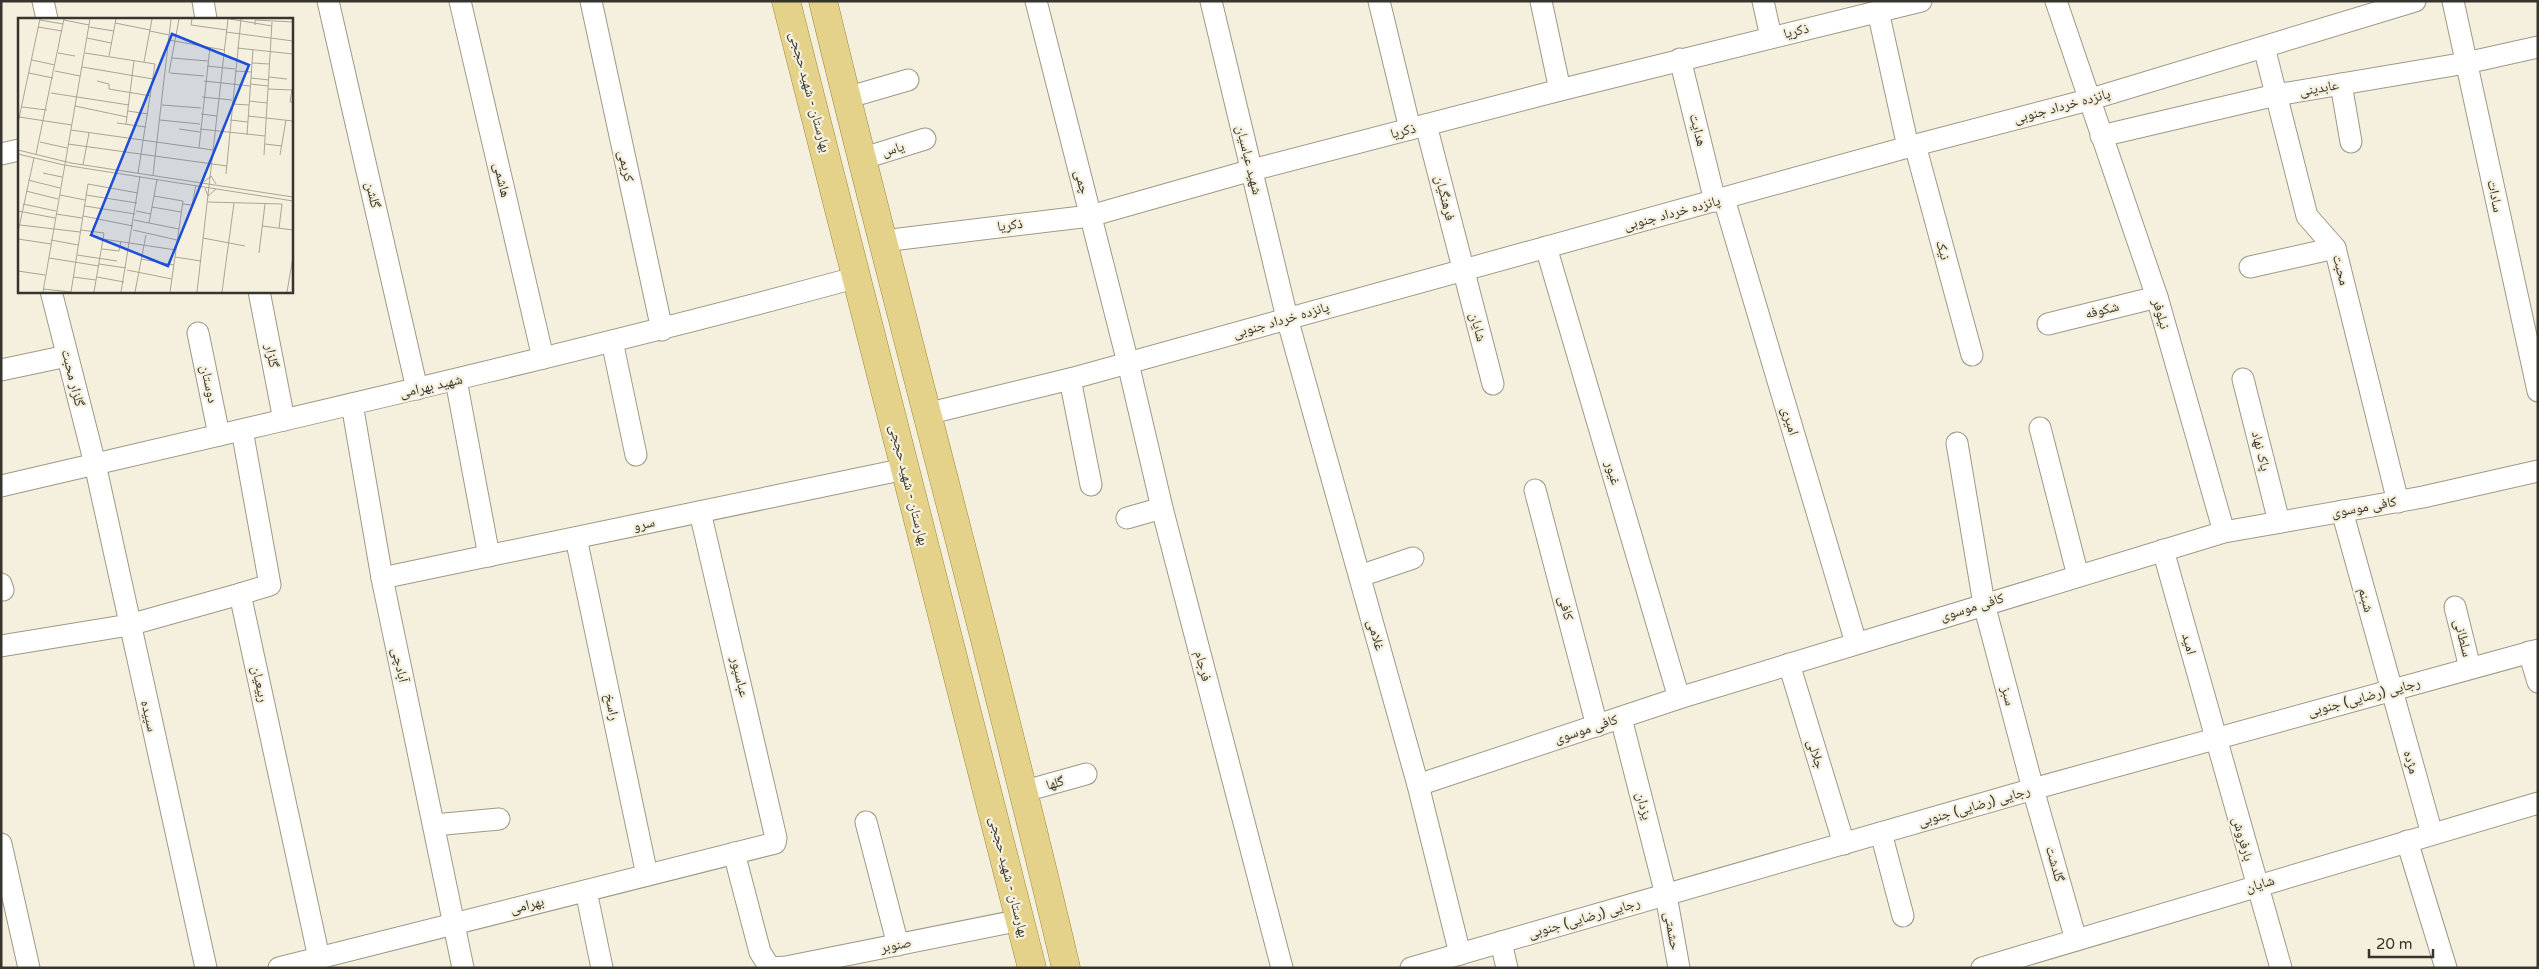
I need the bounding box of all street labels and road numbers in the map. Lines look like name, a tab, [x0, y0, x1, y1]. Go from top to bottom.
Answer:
street label: ذکریا	[1782, 20, 1811, 42]
street label: بهارستان - شهید حججی	[786, 30, 834, 154]
street label: عابدینی	[2298, 76, 2340, 100]
street label: پانزده خرداد جنوبی	[2012, 85, 2112, 127]
street label: هدایت	[1686, 112, 1710, 148]
street label: ذکریا	[1389, 120, 1418, 142]
street label: شهید عباسیان	[1232, 124, 1266, 196]
street label: یاس	[880, 138, 906, 160]
street label: کریمی	[614, 149, 638, 183]
street label: هاشمی	[490, 161, 514, 199]
street label: چمی	[1071, 168, 1093, 196]
street label: فرهنگیان	[1431, 174, 1459, 222]
street label: سادات	[2483, 178, 2507, 214]
street label: گلشن	[362, 180, 384, 210]
street label: پانزده خرداد جنوبی	[1622, 192, 1722, 234]
street label: ذکریا	[996, 215, 1024, 235]
street label: نیک	[1932, 238, 1954, 262]
street label: محبت	[2329, 253, 2353, 287]
street label: نیلوفر	[2148, 296, 2173, 331]
street label: پانزده خرداد جنوبی	[1231, 298, 1331, 342]
street label: شکوفه	[2083, 298, 2121, 322]
street label: شایان	[1466, 311, 1490, 343]
street label: گلزار	[261, 342, 283, 369]
street label: گلزار محبت	[58, 348, 88, 409]
street label: دوستان	[197, 363, 221, 405]
street label: شهید بهرامی	[398, 371, 464, 401]
street label: امیری	[1778, 405, 1802, 437]
street label: بهارستان - شهید حججی	[886, 423, 932, 547]
street label: پاک نهاد	[2248, 429, 2274, 473]
street label: غیور	[1601, 458, 1624, 487]
street label: کافی موسوی	[2330, 493, 2398, 521]
street label: سرو	[632, 513, 656, 535]
street label: شبنم	[2354, 586, 2377, 614]
street label: کافی موسوی	[1938, 589, 2006, 625]
street label: کافی	[1555, 594, 1577, 622]
street label: غلامی	[1363, 617, 1389, 653]
street label: سلطانی	[2450, 617, 2476, 659]
street label: امید	[2178, 631, 2200, 657]
street label: آبادچی	[388, 646, 412, 684]
street label: فرجام	[1190, 649, 1215, 683]
street label: عباسپور	[727, 654, 753, 699]
street label: ربیعیان	[248, 664, 272, 704]
street label: رجایی (رضایی) جنوبی	[2306, 674, 2422, 720]
street label: سبز	[1997, 684, 2019, 707]
street label: راسخ	[600, 692, 623, 722]
street label: سپیده	[137, 699, 161, 733]
street label: کافی موسوی	[1552, 711, 1620, 747]
street label: جلالی	[1803, 737, 1829, 771]
street label: مژده	[2400, 748, 2422, 776]
street label: گلها	[1044, 772, 1066, 794]
street label: رجایی (رضایی) جنوبی	[1916, 782, 2032, 830]
street label: یزدان	[1632, 790, 1656, 822]
street label: بهارستان - شهید حججی	[986, 815, 1032, 939]
street label: بارفروش	[2229, 815, 2257, 863]
street label: گلدشت	[2042, 844, 2068, 884]
street label: شایان	[2244, 872, 2276, 896]
street label: بهرامی	[508, 893, 546, 917]
street label: رجایی (رضایی) جنوبی	[1526, 894, 1642, 942]
street label: حشمتی	[1660, 910, 1684, 952]
street label: صنوبر	[878, 934, 913, 957]

